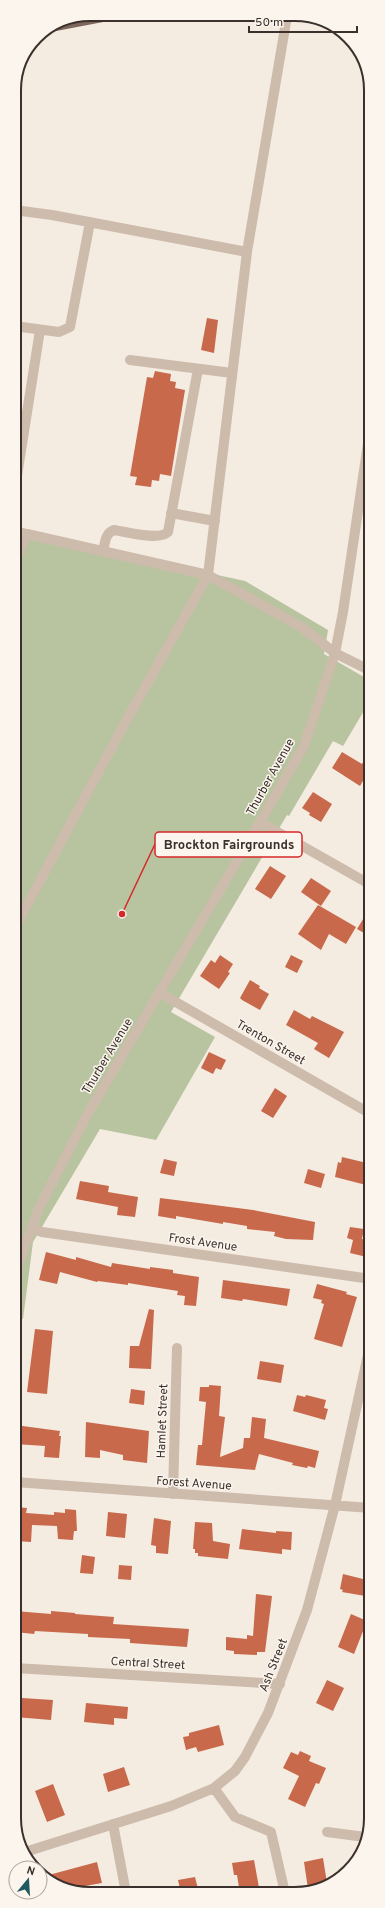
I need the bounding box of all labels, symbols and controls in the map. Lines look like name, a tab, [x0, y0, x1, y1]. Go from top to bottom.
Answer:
scale bar	[249, 8, 357, 34]
text: 50 m	[255, 15, 283, 31]
street label: Thurber Avenue	[243, 736, 299, 819]
callout: Brockton Fairgrounds	[155, 832, 302, 857]
text: Brockton Fairgrounds	[164, 838, 294, 854]
street label: Thurber Avenue	[79, 1016, 137, 1097]
street label: Trenton Street	[233, 1017, 308, 1069]
street label: Frost Avenue	[167, 1230, 238, 1256]
street label: Hamlet Street	[154, 1384, 172, 1459]
street label: Forest Avenue	[156, 1473, 232, 1495]
street label: Ash Street	[256, 1636, 292, 1694]
street label: Central Street	[110, 1654, 186, 1674]
north arrow	[8, 1860, 48, 1900]
text: N	[25, 1864, 37, 1879]

